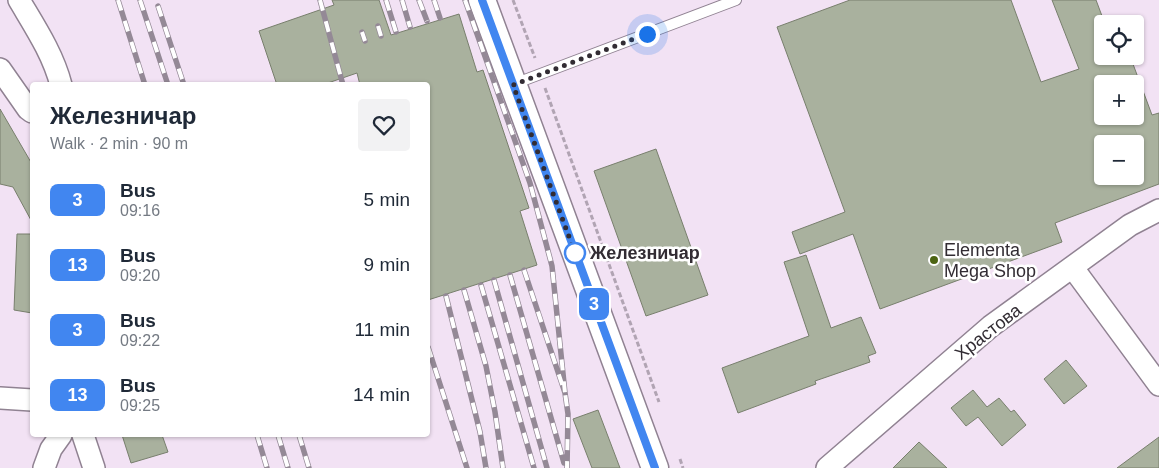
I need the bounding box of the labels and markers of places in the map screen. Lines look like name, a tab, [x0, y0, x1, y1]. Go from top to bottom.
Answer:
place label: Elementa Mega Shop	[944, 240, 1036, 281]
marker: Железничар	[564, 242, 586, 264]
place label: Железничар	[589, 243, 700, 263]
marker: Elementa Mega Shop	[928, 254, 940, 266]

